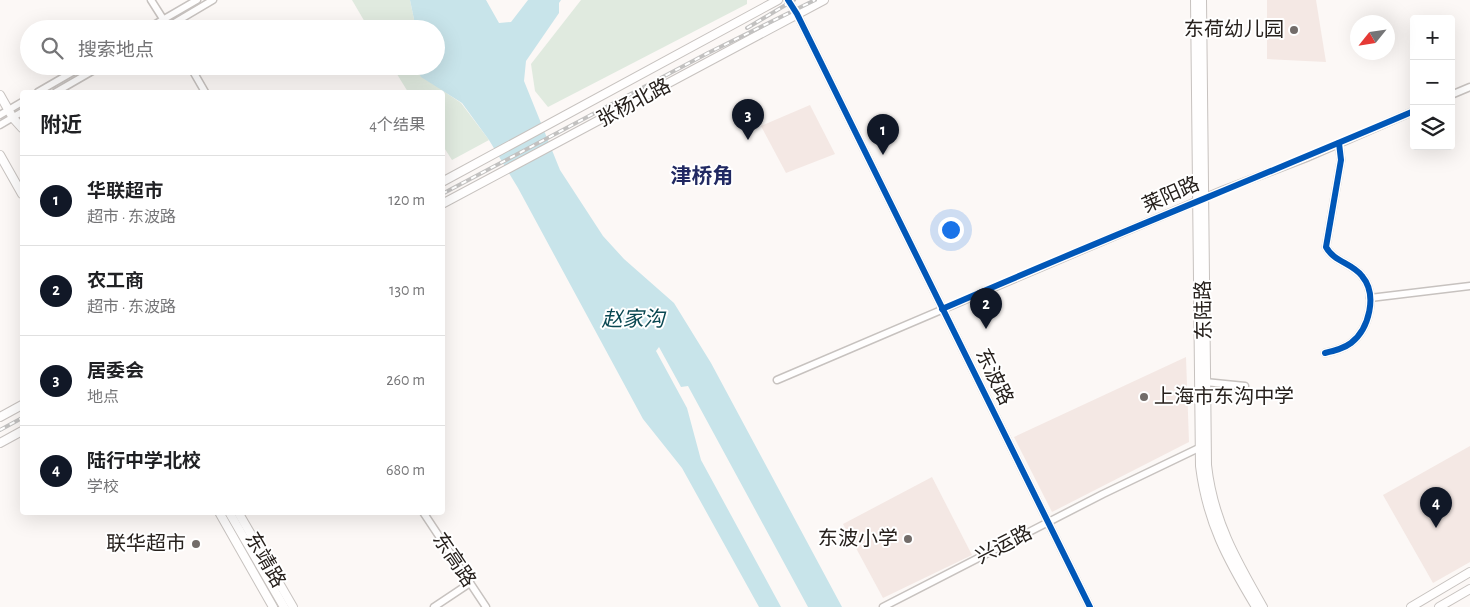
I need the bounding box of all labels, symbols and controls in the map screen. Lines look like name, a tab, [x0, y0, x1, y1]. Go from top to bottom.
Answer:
north arrow	[1350, 15, 1395, 60]
map controls	[1410, 15, 1455, 150]
button: +	[1410, 15, 1455, 60]
place label: 东荷幼儿园	[1184, 19, 1284, 40]
search box	[20, 20, 445, 75]
marker: 东荷幼儿园	[1288, 24, 1300, 36]
icon: search	[38, 34, 66, 62]
text: 搜索地点	[78, 41, 154, 60]
button: −	[1410, 60, 1455, 105]
street label: 张杨北路	[594, 75, 674, 131]
pin: 3	[732, 99, 764, 140]
button: layers	[1410, 105, 1455, 150]
pin: 1	[867, 114, 899, 155]
text: 附近	[40, 115, 82, 136]
text: 4个结果	[369, 117, 425, 133]
district label: 津桥角	[671, 164, 734, 187]
street label: 莱阳路	[1139, 173, 1202, 216]
text: 华联超市	[87, 182, 163, 201]
text: 1	[53, 192, 59, 208]
text: 120 m	[388, 192, 425, 208]
text: 超市 · 东波路	[87, 209, 176, 225]
your location	[938, 217, 964, 243]
text: 农工商	[87, 272, 144, 291]
street label: 东陆路	[1192, 280, 1215, 340]
text: 2	[52, 282, 60, 298]
text: 130 m	[389, 282, 425, 298]
pin: 2	[970, 288, 1002, 329]
text: 超市 · 东波路	[87, 299, 176, 315]
water label: 赵家沟	[602, 308, 666, 330]
street label: 东波路	[972, 345, 1017, 408]
text: 居委会	[87, 362, 144, 381]
text: 3	[53, 372, 59, 388]
text: 260 m	[386, 372, 425, 388]
place label: 上海市东沟中学	[1154, 386, 1294, 407]
text: 地点	[87, 389, 119, 405]
marker: 上海市东沟中学	[1138, 391, 1150, 403]
text: 陆行中学北校	[87, 452, 201, 471]
text: 4	[52, 462, 60, 478]
text: 680 m	[386, 462, 425, 478]
text: 学校	[87, 479, 119, 495]
pin: 4	[1420, 487, 1452, 528]
street label: 兴运路	[972, 522, 1035, 568]
street label: 东高路	[429, 528, 481, 590]
place label: 东波小学	[818, 528, 898, 549]
street label: 东靖路	[241, 529, 290, 591]
place label: 联华超市	[106, 533, 186, 554]
marker: 东波小学	[902, 533, 914, 545]
marker: 联华超市	[190, 538, 202, 550]

